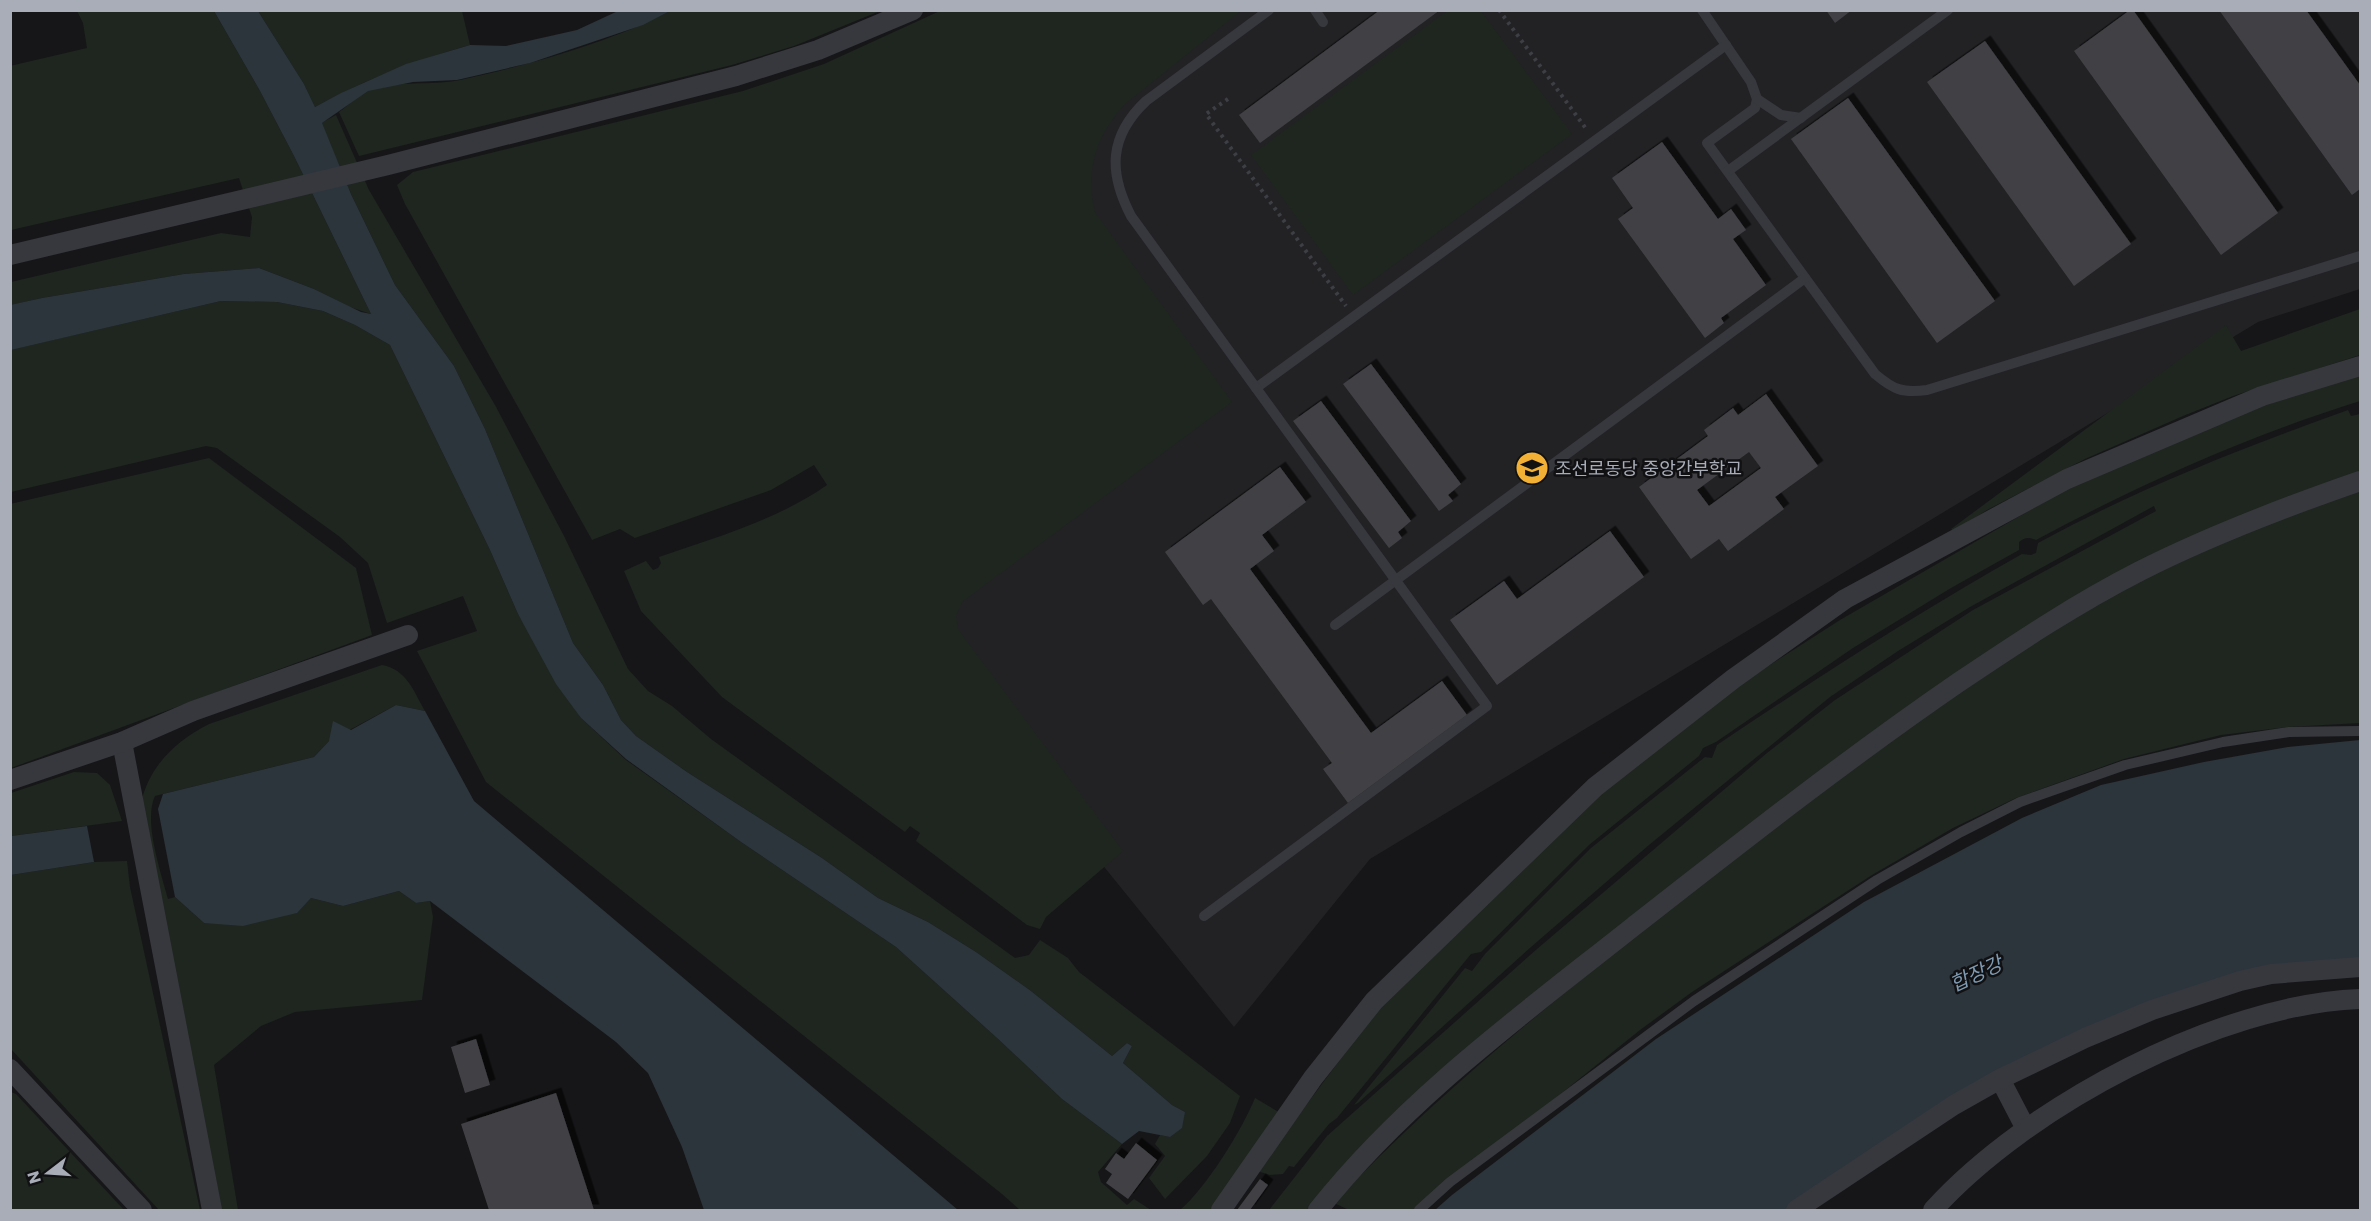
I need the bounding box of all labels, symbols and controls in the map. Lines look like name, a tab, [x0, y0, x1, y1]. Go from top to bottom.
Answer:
school or university icon: 조선로동당 중앙간부학교	[1514, 450, 1550, 486]
place label: 조선로동당 중앙간부학교	[1555, 456, 1742, 481]
water label: 합장강	[1945, 949, 2009, 998]
north arrow	[18, 1143, 78, 1203]
text: N	[21, 1168, 47, 1186]

